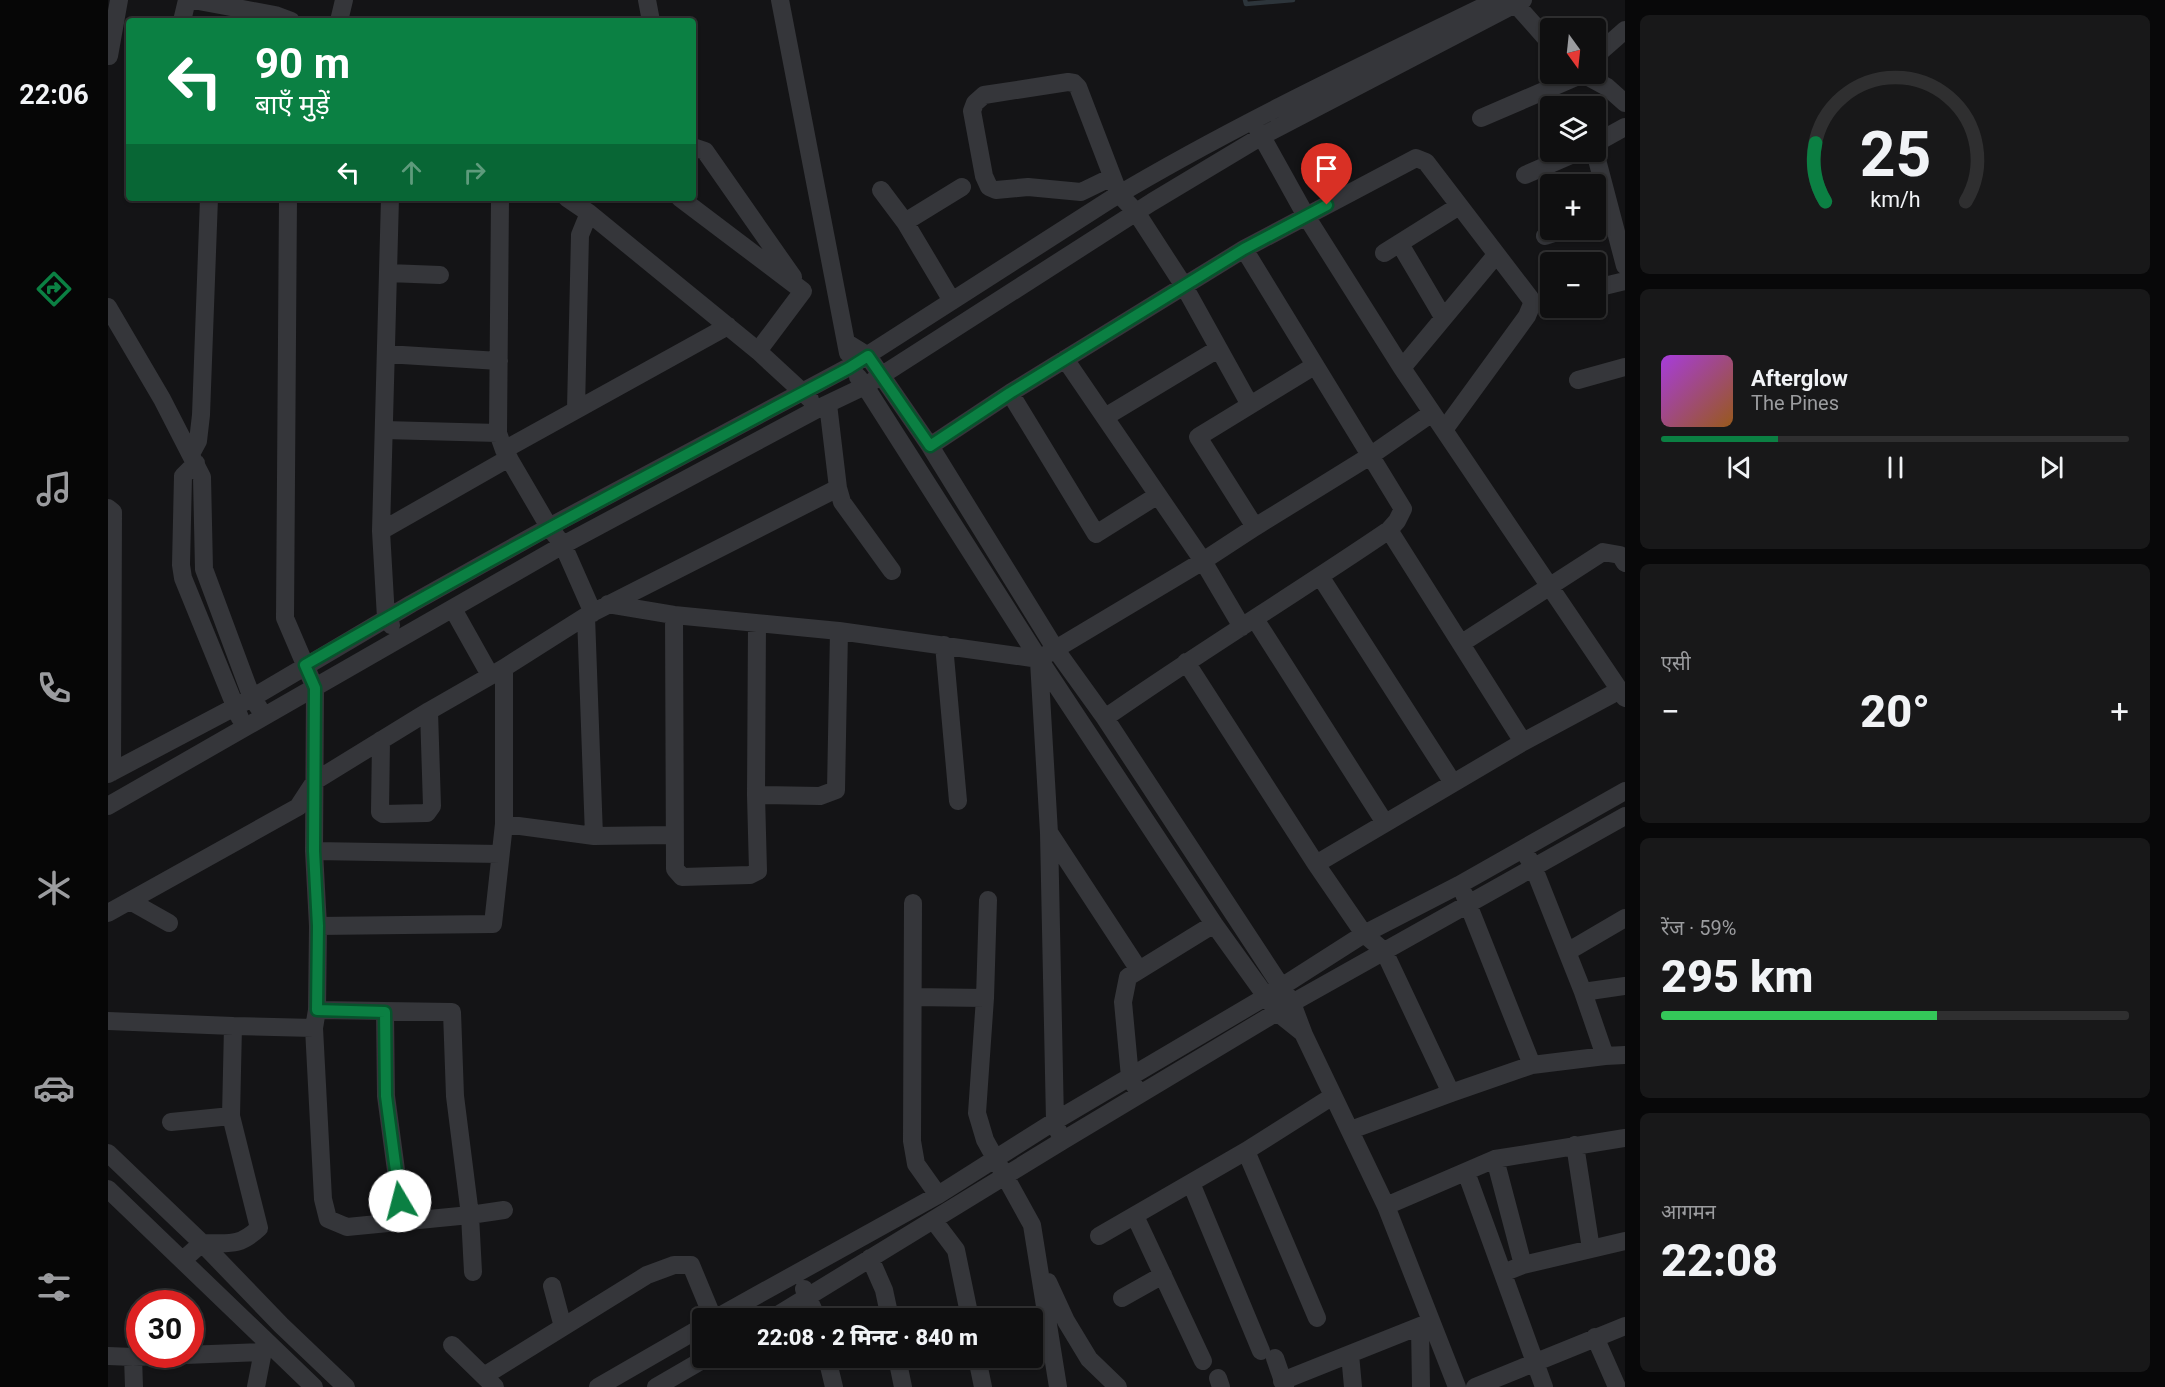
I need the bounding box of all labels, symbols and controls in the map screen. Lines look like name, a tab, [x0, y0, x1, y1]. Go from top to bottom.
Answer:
north arrow	[1540, 18, 1606, 84]
map controls	[1540, 18, 1606, 318]
text: 90 m	[255, 39, 350, 88]
icon: left	[156, 42, 234, 120]
text: 22:06	[19, 79, 89, 111]
text: बाएँ मुड़ें	[255, 89, 330, 121]
button: layers	[1540, 96, 1606, 162]
text: 25	[1859, 118, 1931, 191]
pin	[1301, 143, 1352, 205]
icon: arrive	[1310, 152, 1343, 185]
icon: left	[332, 156, 365, 189]
icon: ahead	[395, 156, 428, 189]
icon: right	[458, 156, 491, 189]
button: +	[1540, 174, 1606, 240]
text: km/h	[1870, 187, 1920, 212]
button: −	[1540, 252, 1606, 318]
icon: directions	[33, 268, 75, 310]
text: Afterglow	[1751, 366, 1848, 391]
text: The Pines	[1751, 391, 1839, 415]
icon: previous	[1723, 451, 1756, 484]
icon: pause	[1879, 451, 1912, 484]
icon: next	[2035, 451, 2068, 484]
icon: music	[33, 468, 75, 510]
text: एसी	[1661, 651, 1691, 675]
icon: phone	[33, 667, 75, 709]
text: 20°	[1860, 685, 1930, 738]
text: −	[1661, 692, 1680, 731]
text: +	[2110, 692, 2129, 731]
icon: climate	[33, 867, 75, 909]
text: रेंज · 59%	[1661, 916, 1736, 940]
text: 295 km	[1661, 950, 1813, 1003]
icon: car	[33, 1067, 75, 1109]
position arrow	[368, 1169, 432, 1233]
text: आगमन	[1661, 1200, 1716, 1224]
text: 22:08	[1661, 1234, 1778, 1287]
icon: filters	[33, 1266, 75, 1308]
speed limit sign: 30	[126, 1290, 204, 1368]
text: 22:08 · 2 मिनट · 840 m	[757, 1325, 978, 1350]

